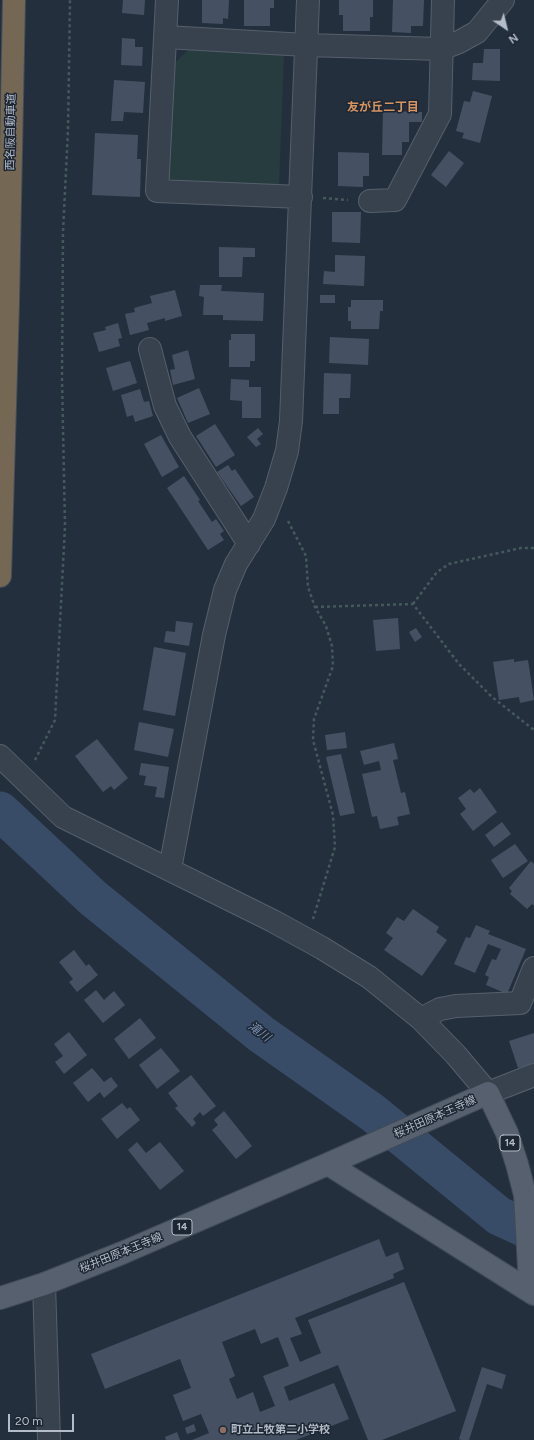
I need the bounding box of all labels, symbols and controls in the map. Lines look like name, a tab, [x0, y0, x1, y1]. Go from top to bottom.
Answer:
north arrow	[486, 8, 526, 48]
text: N	[506, 30, 520, 46]
street label: 西名阪自動車道	[4, 93, 18, 171]
district label: 友が丘二丁目	[347, 100, 419, 114]
water label: 滝川	[245, 1019, 273, 1045]
street label: 桜井田原本王寺線	[392, 1093, 478, 1141]
road number: 14	[500, 1135, 520, 1151]
road number: 14	[172, 1219, 192, 1235]
street label: 桜井田原本王寺線	[78, 1230, 164, 1276]
scale bar	[10, 1406, 76, 1432]
text: 20 m	[15, 1414, 43, 1428]
place label: 町立上牧第二小学校	[231, 1423, 330, 1437]
marker: 町立上牧第二小学校	[218, 1425, 228, 1435]

